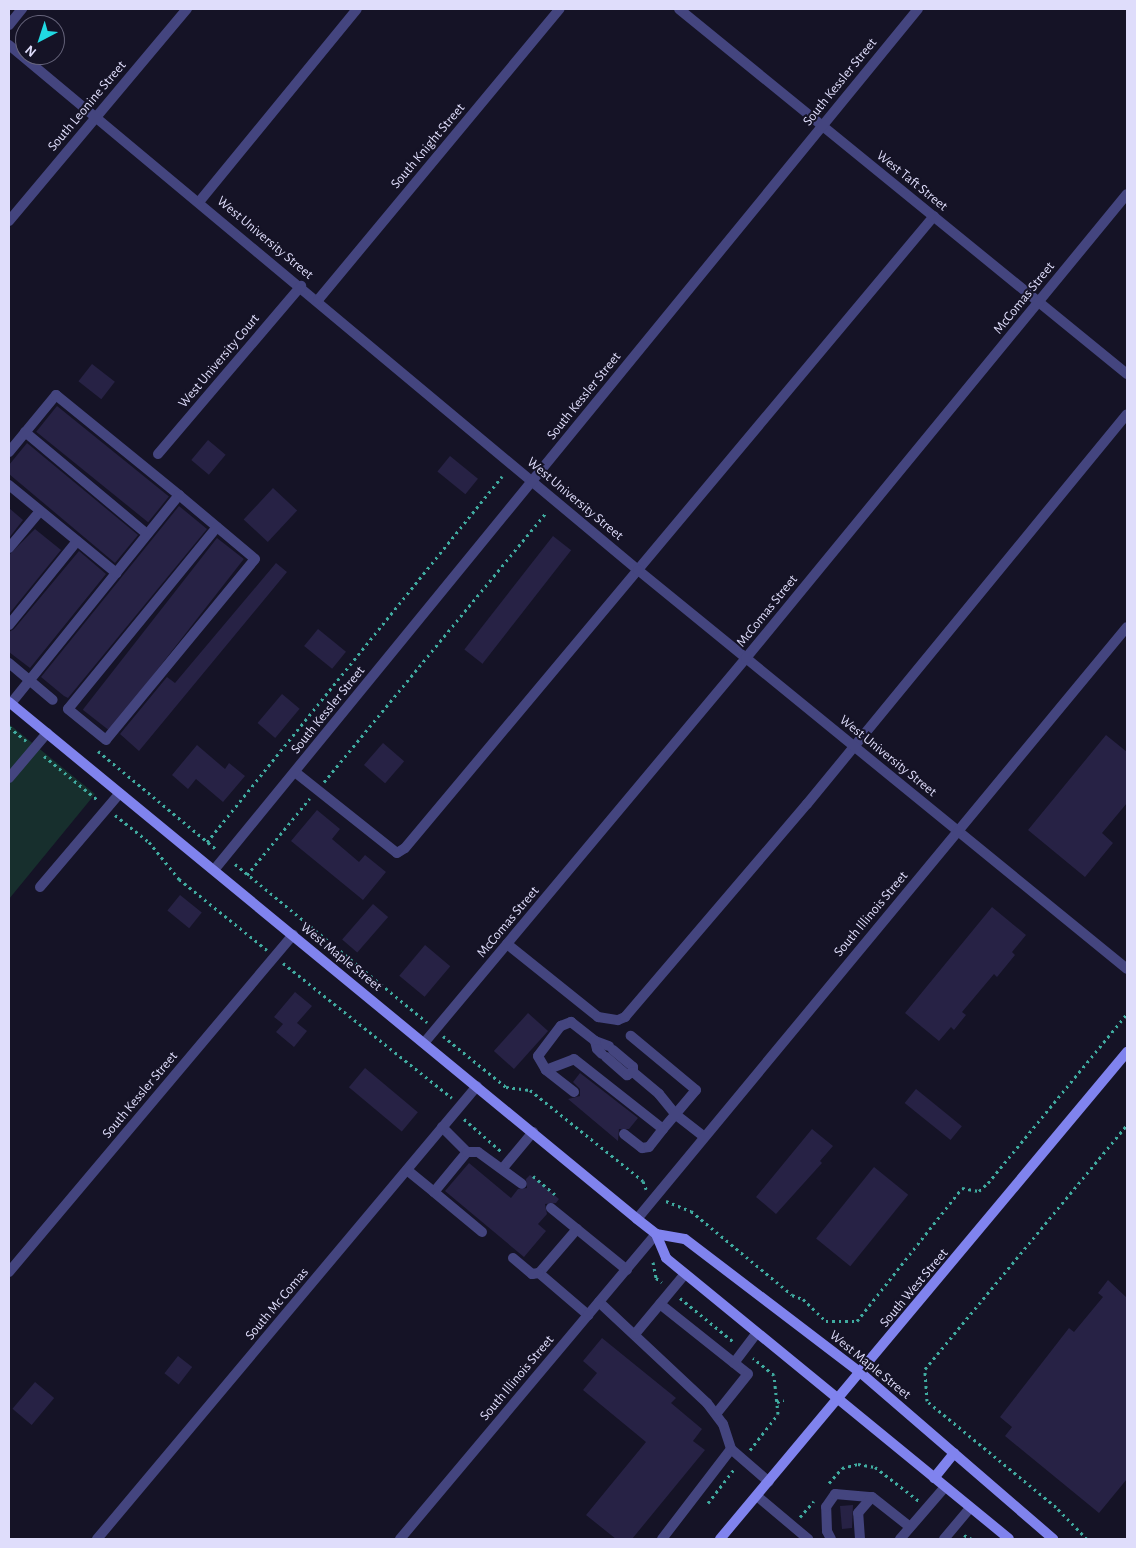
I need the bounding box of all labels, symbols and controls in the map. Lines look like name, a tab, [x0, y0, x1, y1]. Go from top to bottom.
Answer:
north arrow	[15, 15, 65, 65]
street label: South Kessler Street	[799, 35, 881, 129]
text: N	[23, 42, 39, 59]
street label: South Leonine Street	[44, 57, 130, 155]
street label: South Knight Street	[387, 100, 469, 192]
street label: West Taft Street	[873, 147, 951, 215]
street label: West University Street	[214, 193, 316, 283]
street label: McComas Street	[990, 259, 1058, 337]
street label: West University Court	[175, 311, 263, 411]
street label: South Kessler Street	[543, 349, 625, 443]
street label: West University Street	[524, 454, 626, 544]
street label: McComas Street	[733, 572, 801, 650]
street label: South Kessler Street	[287, 663, 369, 757]
street label: West University Street	[836, 712, 940, 800]
street label: South Illinois Street	[830, 868, 912, 960]
street label: McComas Street	[473, 883, 543, 961]
street label: West Maple Street	[297, 919, 385, 995]
street label: South Kessler Street	[99, 1048, 181, 1142]
street label: South West Street	[876, 1245, 952, 1331]
street label: South Mc Comas	[242, 1264, 312, 1344]
street label: West Maple Street	[826, 1327, 914, 1403]
street label: South Illinois Street	[476, 1332, 558, 1424]

